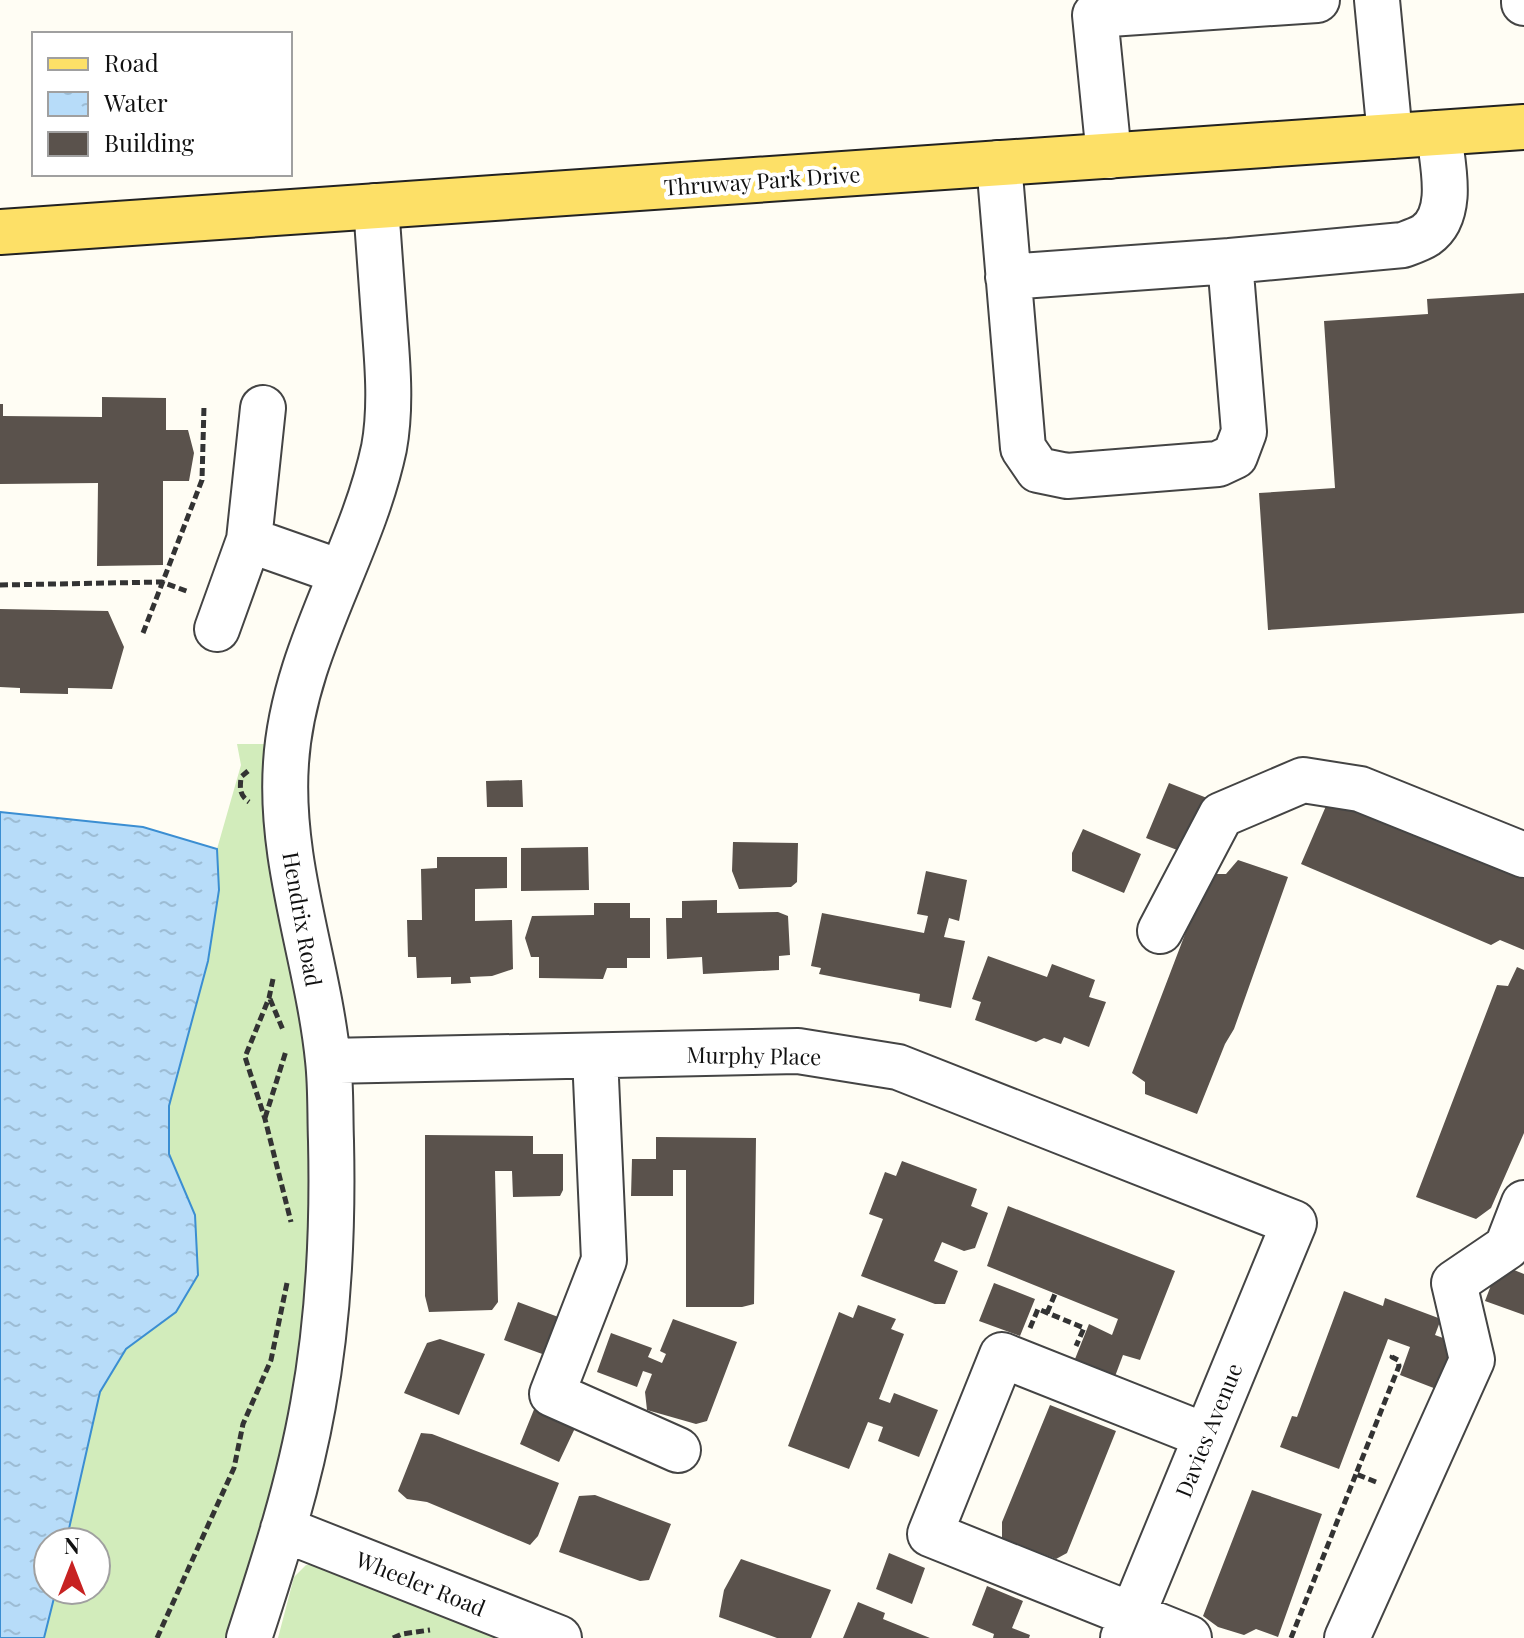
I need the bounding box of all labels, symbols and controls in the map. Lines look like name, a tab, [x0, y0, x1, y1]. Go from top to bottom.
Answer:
legend	[32, 32, 292, 176]
text: Road	[104, 46, 159, 78]
text: Water	[103, 86, 168, 118]
text: Building	[104, 126, 195, 158]
street label: Thruway Park Drive	[663, 158, 861, 202]
street label: Hendrix Road	[276, 849, 330, 989]
street label: Murphy Place	[686, 1039, 822, 1071]
street label: Davies Avenue	[1167, 1358, 1249, 1502]
north arrow	[32, 1526, 112, 1606]
text: N	[64, 1530, 80, 1560]
street label: Wheeler Road	[351, 1543, 490, 1623]

